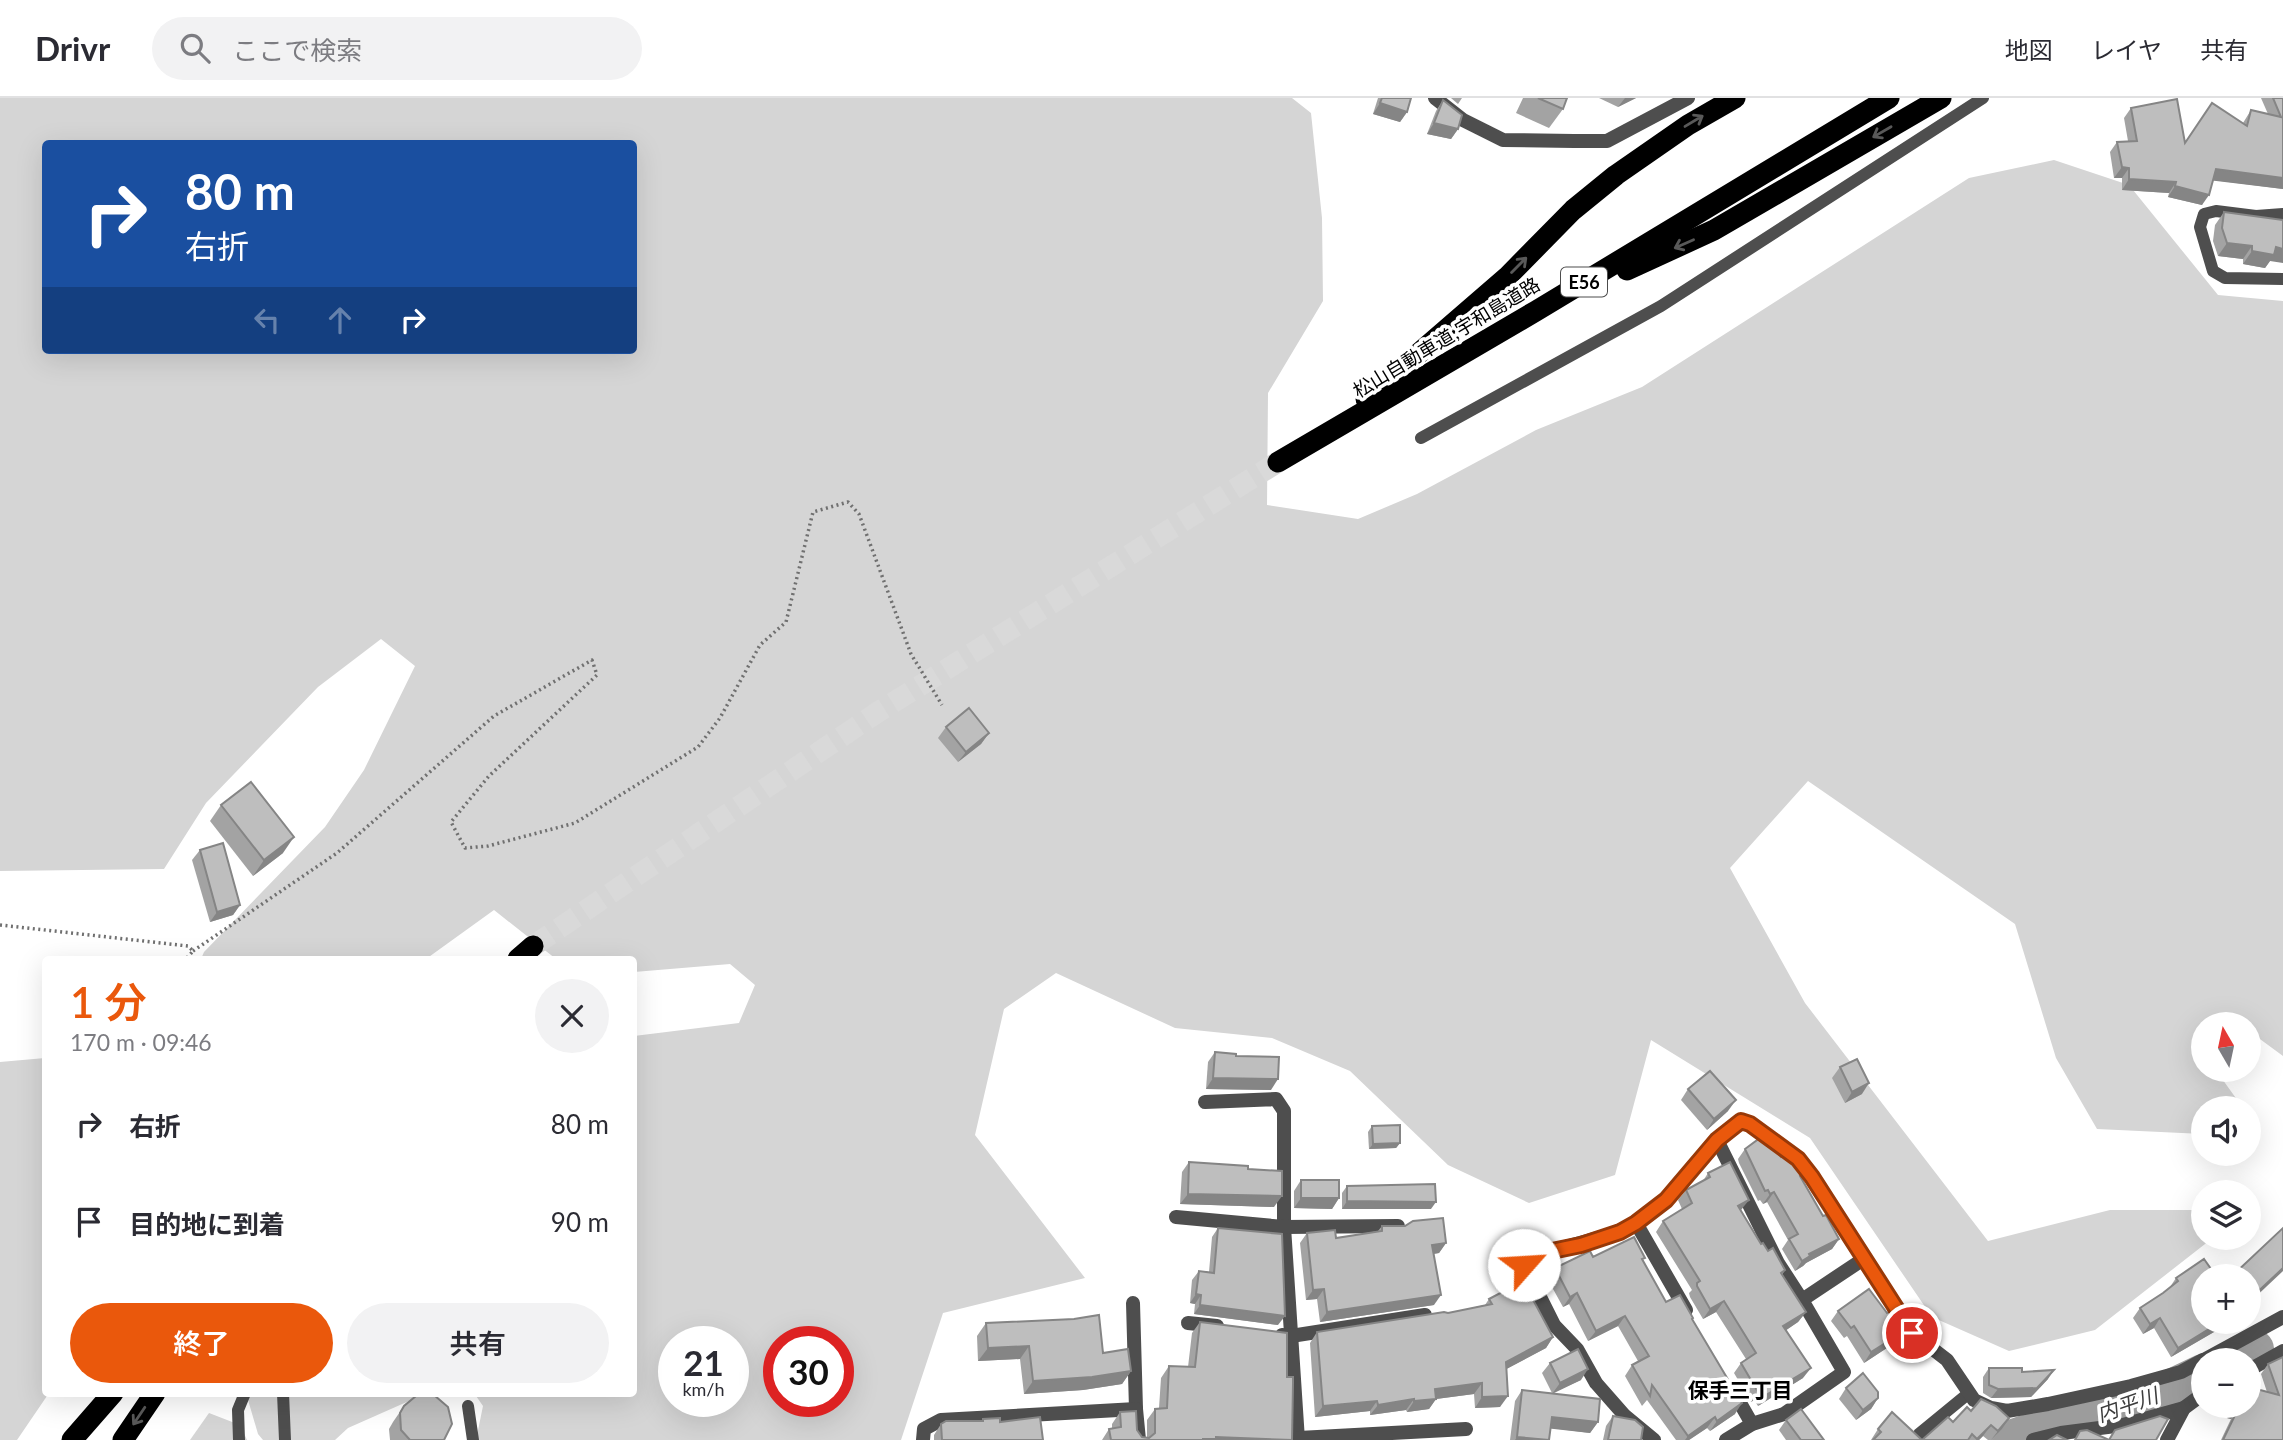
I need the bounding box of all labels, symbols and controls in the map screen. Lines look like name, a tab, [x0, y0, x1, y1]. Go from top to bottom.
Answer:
search box	[152, 17, 642, 80]
text: Drivr	[35, 28, 110, 68]
icon: search	[176, 29, 214, 67]
text: ここで検索	[232, 34, 362, 66]
text: 地図	[2005, 35, 2053, 64]
text: レイヤ	[2091, 35, 2162, 64]
text: 共有	[2200, 35, 2248, 64]
one-way arrow	[1684, 114, 1704, 128]
one-way arrow	[1872, 125, 1892, 139]
text: 80 m	[185, 162, 295, 220]
icon: right	[70, 168, 161, 259]
text: 右折	[185, 226, 249, 265]
one-way arrow	[1674, 238, 1695, 251]
one-way arrow	[1510, 257, 1527, 274]
road number: E56	[1561, 267, 1607, 296]
street label: 松山自動車道;宇和島道路	[1348, 272, 1544, 402]
icon: left	[248, 301, 286, 339]
icon: ahead	[321, 301, 359, 339]
icon: right	[394, 301, 432, 339]
text: 1 分	[70, 977, 147, 1027]
button: close	[535, 979, 609, 1053]
north arrow	[2191, 1012, 2261, 1082]
map controls	[2191, 1012, 2261, 1418]
text: 170 m · 09:46	[70, 1028, 212, 1056]
button: sound	[2191, 1096, 2261, 1166]
icon: right	[70, 1105, 108, 1143]
text: 80 m	[551, 1108, 609, 1140]
text: 右折	[129, 1110, 181, 1142]
button: layers	[2191, 1180, 2261, 1250]
icon: arrive	[70, 1203, 108, 1241]
text: 90 m	[551, 1206, 609, 1238]
text: 目的地に到着	[129, 1208, 285, 1240]
position arrow	[1487, 1228, 1561, 1302]
button: +	[2191, 1264, 2261, 1334]
button: 終了	[70, 1303, 333, 1383]
button: 共有	[347, 1303, 609, 1383]
pin	[1882, 1303, 1942, 1363]
icon: arrive	[1893, 1314, 1931, 1352]
speed limit sign: 30	[763, 1326, 854, 1417]
text: 21	[683, 1341, 724, 1383]
button: −	[2191, 1348, 2261, 1418]
district label: 保手三丁目	[1688, 1377, 1793, 1402]
text: km/h	[682, 1378, 725, 1400]
water label: 内平川	[2093, 1381, 2163, 1426]
one-way arrow	[132, 1406, 146, 1426]

